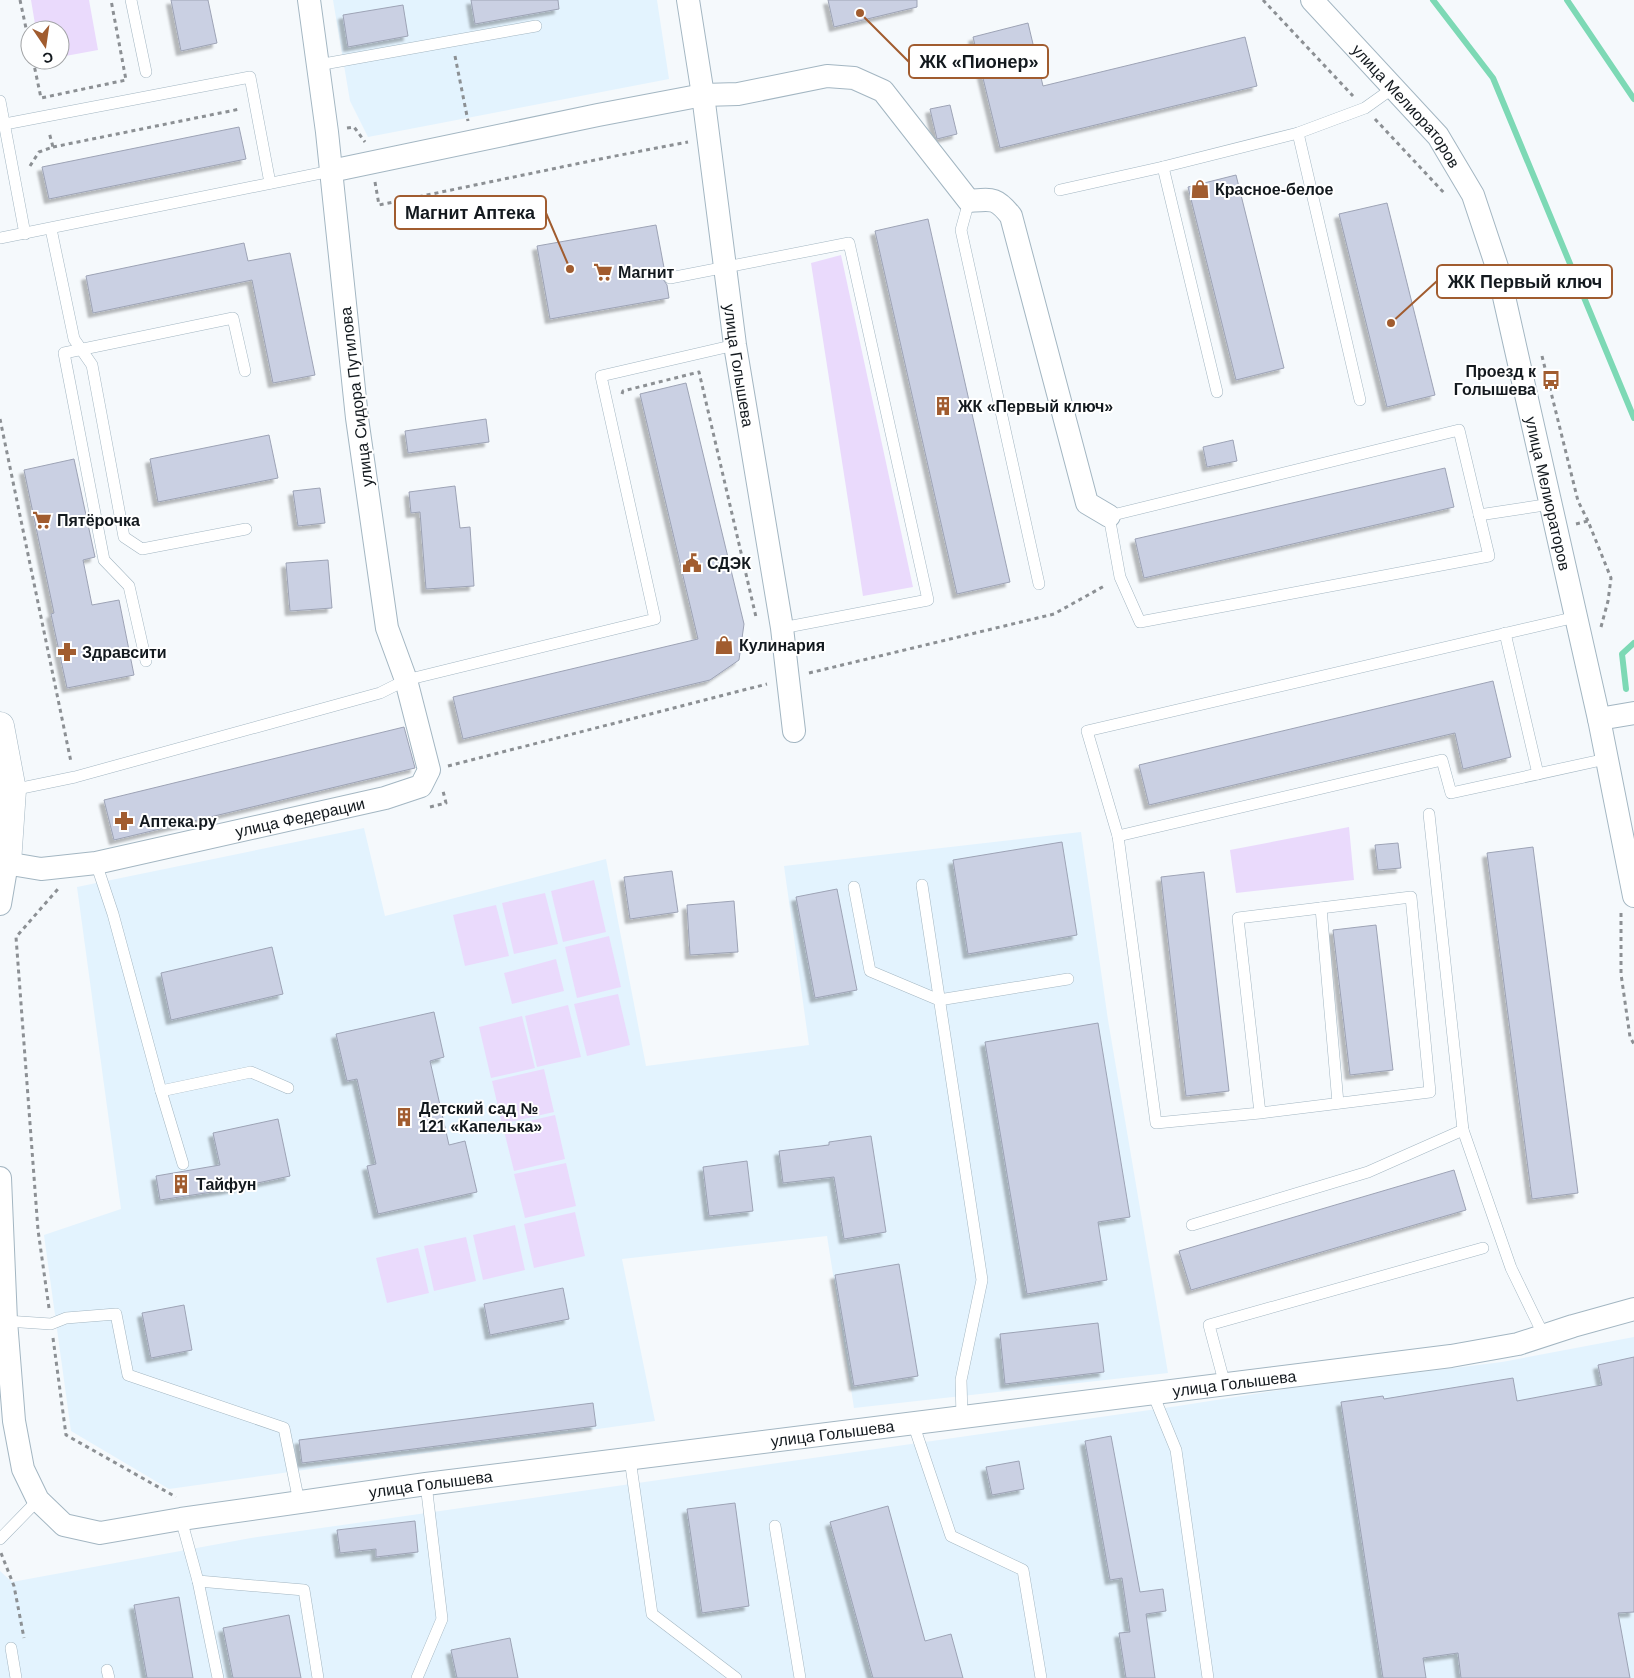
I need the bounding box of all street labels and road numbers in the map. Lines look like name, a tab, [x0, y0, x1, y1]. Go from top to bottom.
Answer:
street label: улица Мелиораторов	[1348, 41, 1463, 171]
street label: улица Голышева	[721, 303, 757, 428]
street label: улица Сидора Путилова	[337, 306, 376, 488]
street label: улица Мелиораторов	[1522, 415, 1573, 572]
street label: улица Федерации	[234, 795, 366, 840]
street label: улица Голышева	[1172, 1367, 1297, 1400]
street label: улица Голышева	[770, 1418, 895, 1450]
street label: улица Голышева	[368, 1468, 494, 1501]

